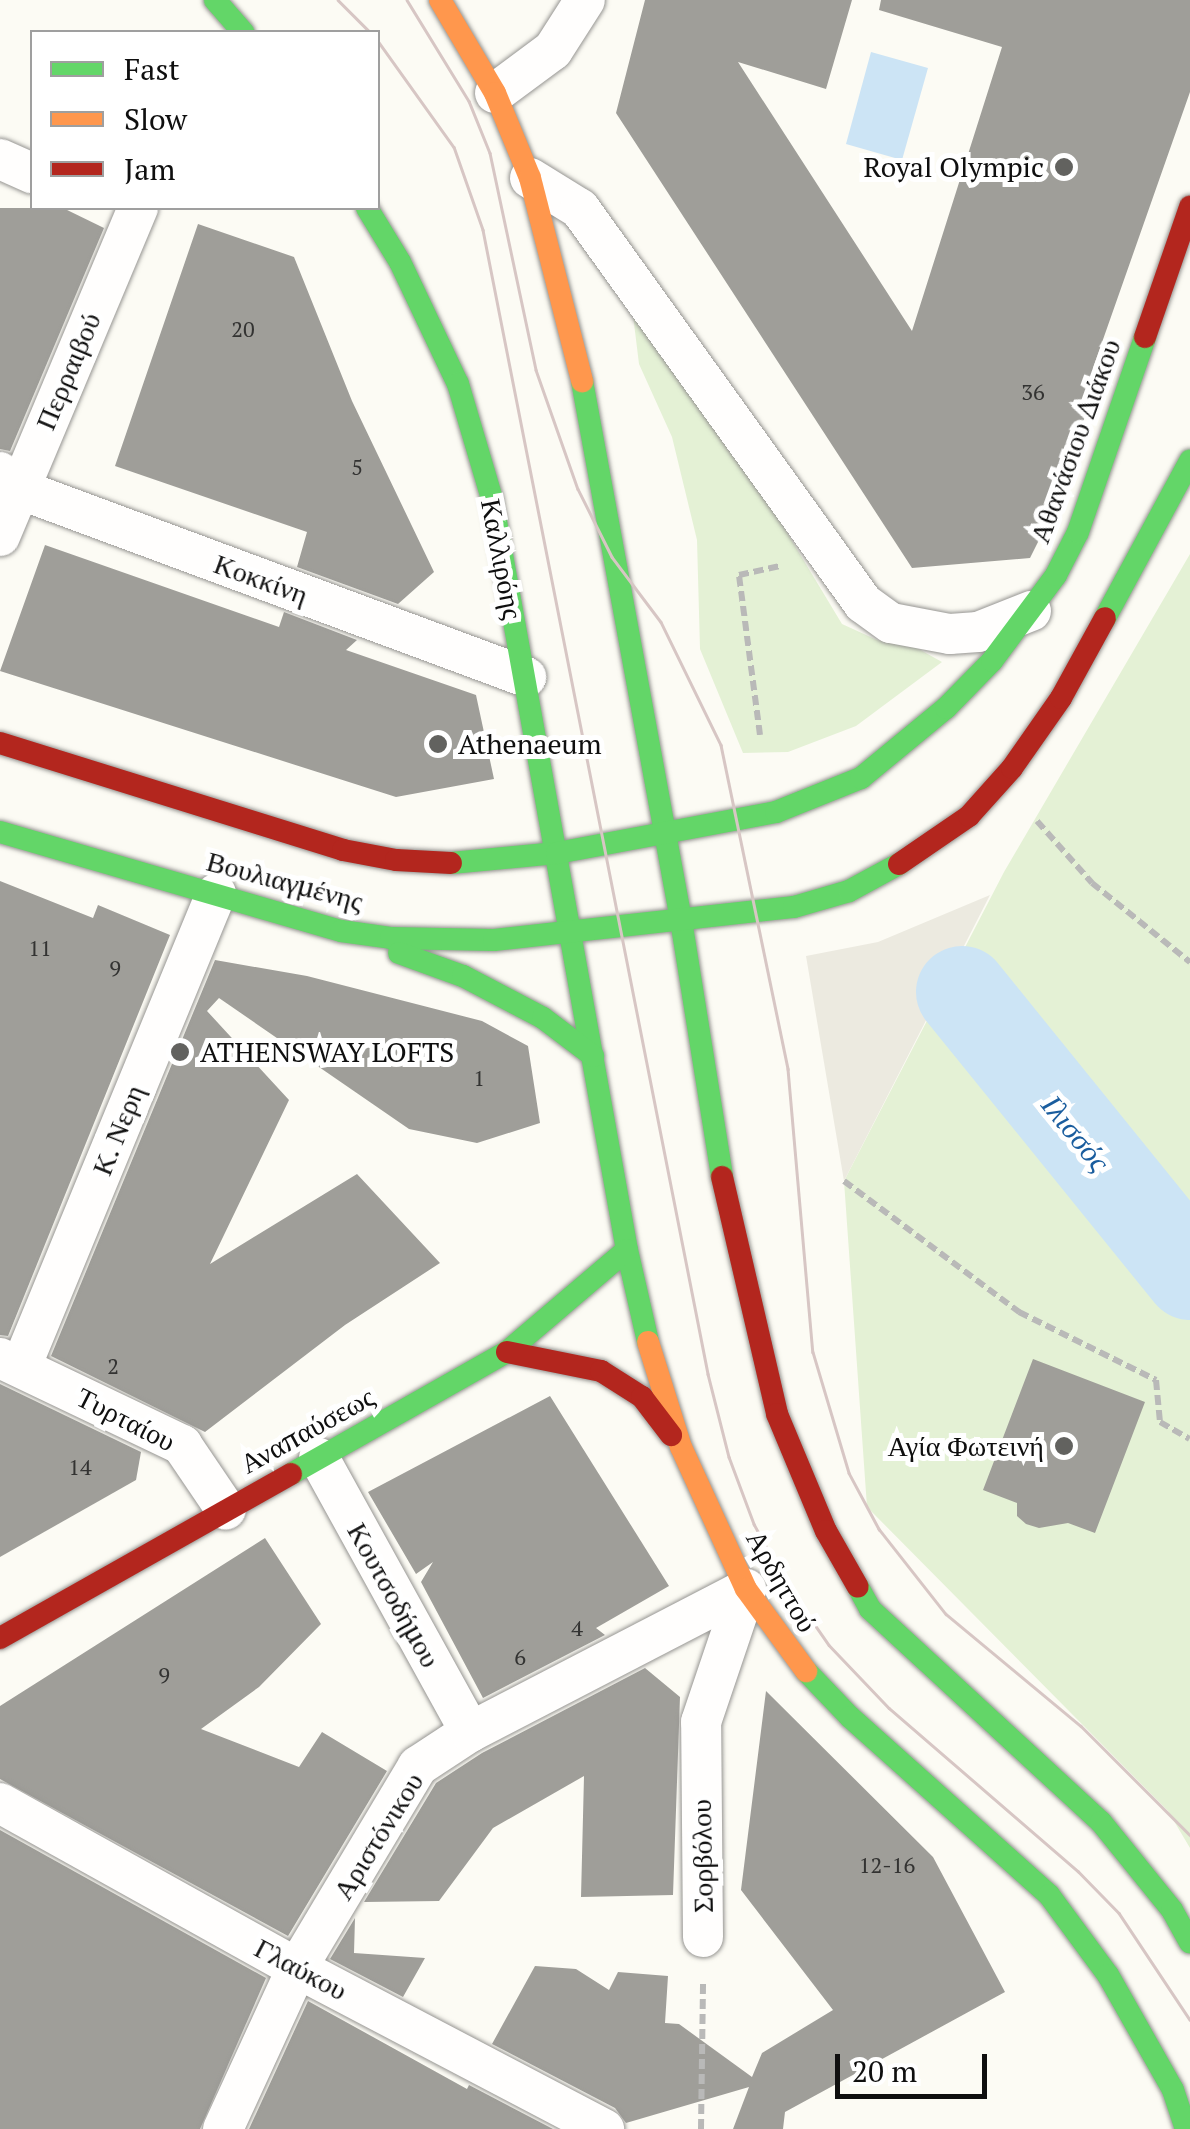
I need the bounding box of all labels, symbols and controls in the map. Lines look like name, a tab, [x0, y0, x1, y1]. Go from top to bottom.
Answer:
legend	[30, 30, 380, 210]
text: Fast	[124, 49, 180, 89]
text: Slow	[124, 99, 187, 139]
text: Jam	[124, 149, 175, 189]
place label: Royal Olympic	[863, 150, 1044, 184]
marker: Royal Olympic	[1053, 156, 1075, 178]
street label: Περραιβού	[28, 307, 108, 435]
house number: 20	[231, 316, 255, 342]
street label: Αθανάσιου Διάκου	[1023, 334, 1127, 548]
house number: 36	[1021, 379, 1045, 405]
house number: 5	[351, 454, 363, 480]
street label: Καλλιρόης	[474, 496, 530, 622]
street label: Κοκκίνη	[210, 547, 312, 611]
place label: Athenaeum	[458, 727, 602, 761]
marker: Athenaeum	[427, 733, 449, 755]
street label: Βουλιαγμένης	[203, 844, 367, 918]
house number: 11	[28, 935, 52, 961]
house number: 9	[109, 955, 121, 981]
place label: ATHENSWAY LOFTS	[200, 1035, 454, 1069]
marker: ATHENSWAY LOFTS	[169, 1041, 191, 1063]
house number: 1	[473, 1065, 485, 1091]
street label: Κ. Νερη	[85, 1079, 151, 1181]
water label: Ιλισσός	[1034, 1087, 1118, 1179]
house number: 2	[107, 1353, 119, 1379]
street label: Τυρταίου	[71, 1380, 181, 1458]
street label: Αναπαύσεως	[234, 1380, 380, 1480]
place label: Αγία Φωτεινή	[888, 1429, 1044, 1463]
marker: Αγία Φωτεινή	[1053, 1435, 1075, 1457]
house number: 14	[68, 1454, 92, 1480]
street label: Κουτσοδήμου	[340, 1517, 448, 1673]
street label: Αρδηττού	[739, 1524, 825, 1638]
house number: 4	[571, 1615, 583, 1641]
house number: 6	[514, 1644, 526, 1670]
house number: 9	[158, 1662, 170, 1688]
street label: Αριστόνικου	[326, 1766, 430, 1906]
street label: Σορβόλου	[684, 1799, 720, 1913]
house number: 12-16	[859, 1852, 915, 1878]
street label: Γλαύκου	[249, 1931, 353, 2007]
scale bar	[840, 2034, 992, 2096]
text: 20 m	[852, 2051, 917, 2091]

